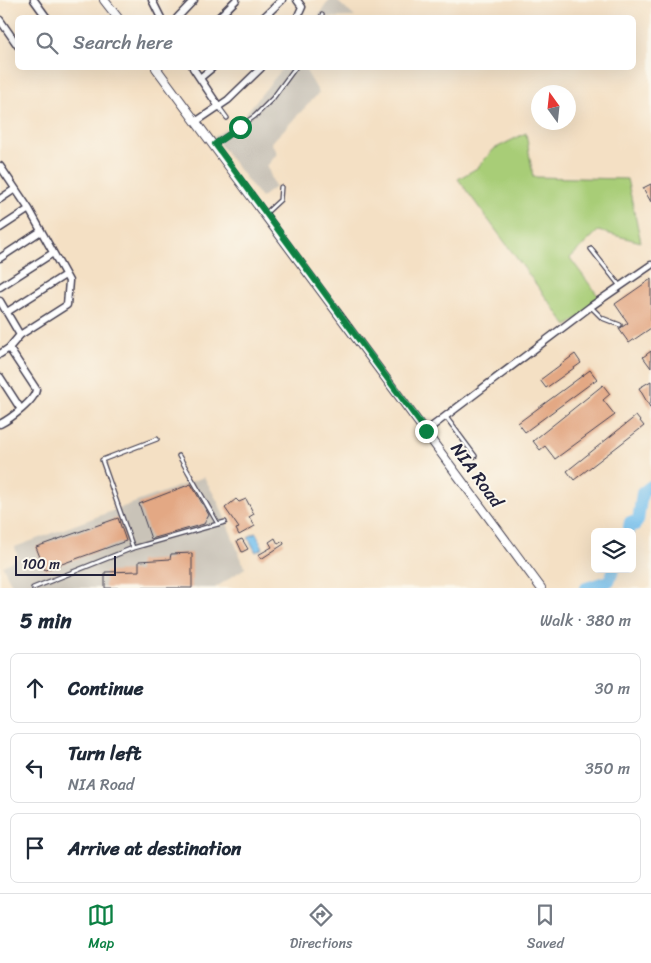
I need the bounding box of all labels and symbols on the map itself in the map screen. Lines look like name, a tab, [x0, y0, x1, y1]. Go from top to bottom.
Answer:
north arrow	[531, 85, 576, 130]
route start	[229, 116, 252, 139]
route end	[415, 420, 438, 443]
street label: NIA Road	[442, 435, 513, 516]
scale bar	[15, 553, 116, 576]

